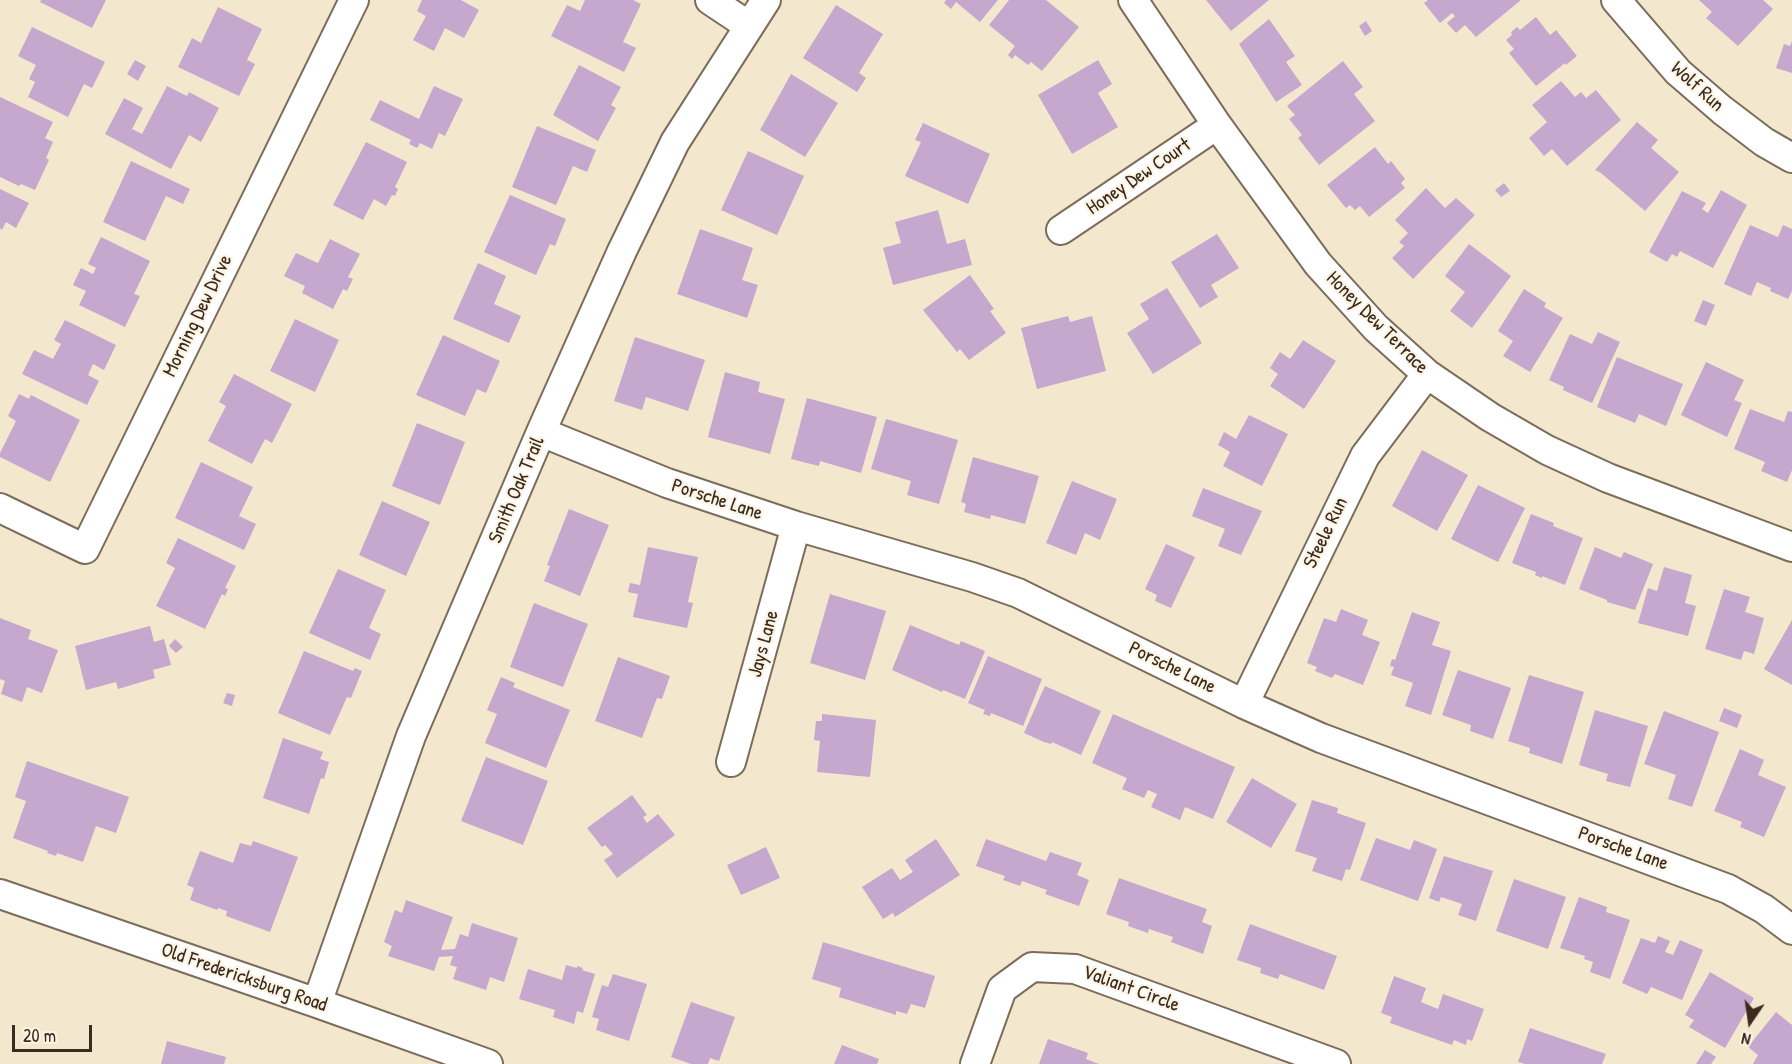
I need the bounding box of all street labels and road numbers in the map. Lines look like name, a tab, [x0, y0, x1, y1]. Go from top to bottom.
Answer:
street label: Wolf Run	[1665, 57, 1729, 117]
street label: Honey Dew Court	[1082, 133, 1196, 221]
street label: Morning Dew Drive	[158, 251, 238, 381]
street label: Honey Dew Terrace	[1321, 267, 1433, 379]
street label: Smith Oak Trail	[484, 433, 550, 547]
street label: Porsche Lane	[669, 474, 765, 526]
street label: Steele Run	[1299, 494, 1353, 572]
street label: Jays Lane	[744, 608, 784, 680]
street label: Porsche Lane	[1124, 637, 1220, 699]
street label: Porsche Lane	[1575, 822, 1671, 876]
street label: Old Fredericksburg Road	[158, 938, 330, 1018]
street label: Valiant Circle	[1079, 960, 1183, 1018]

